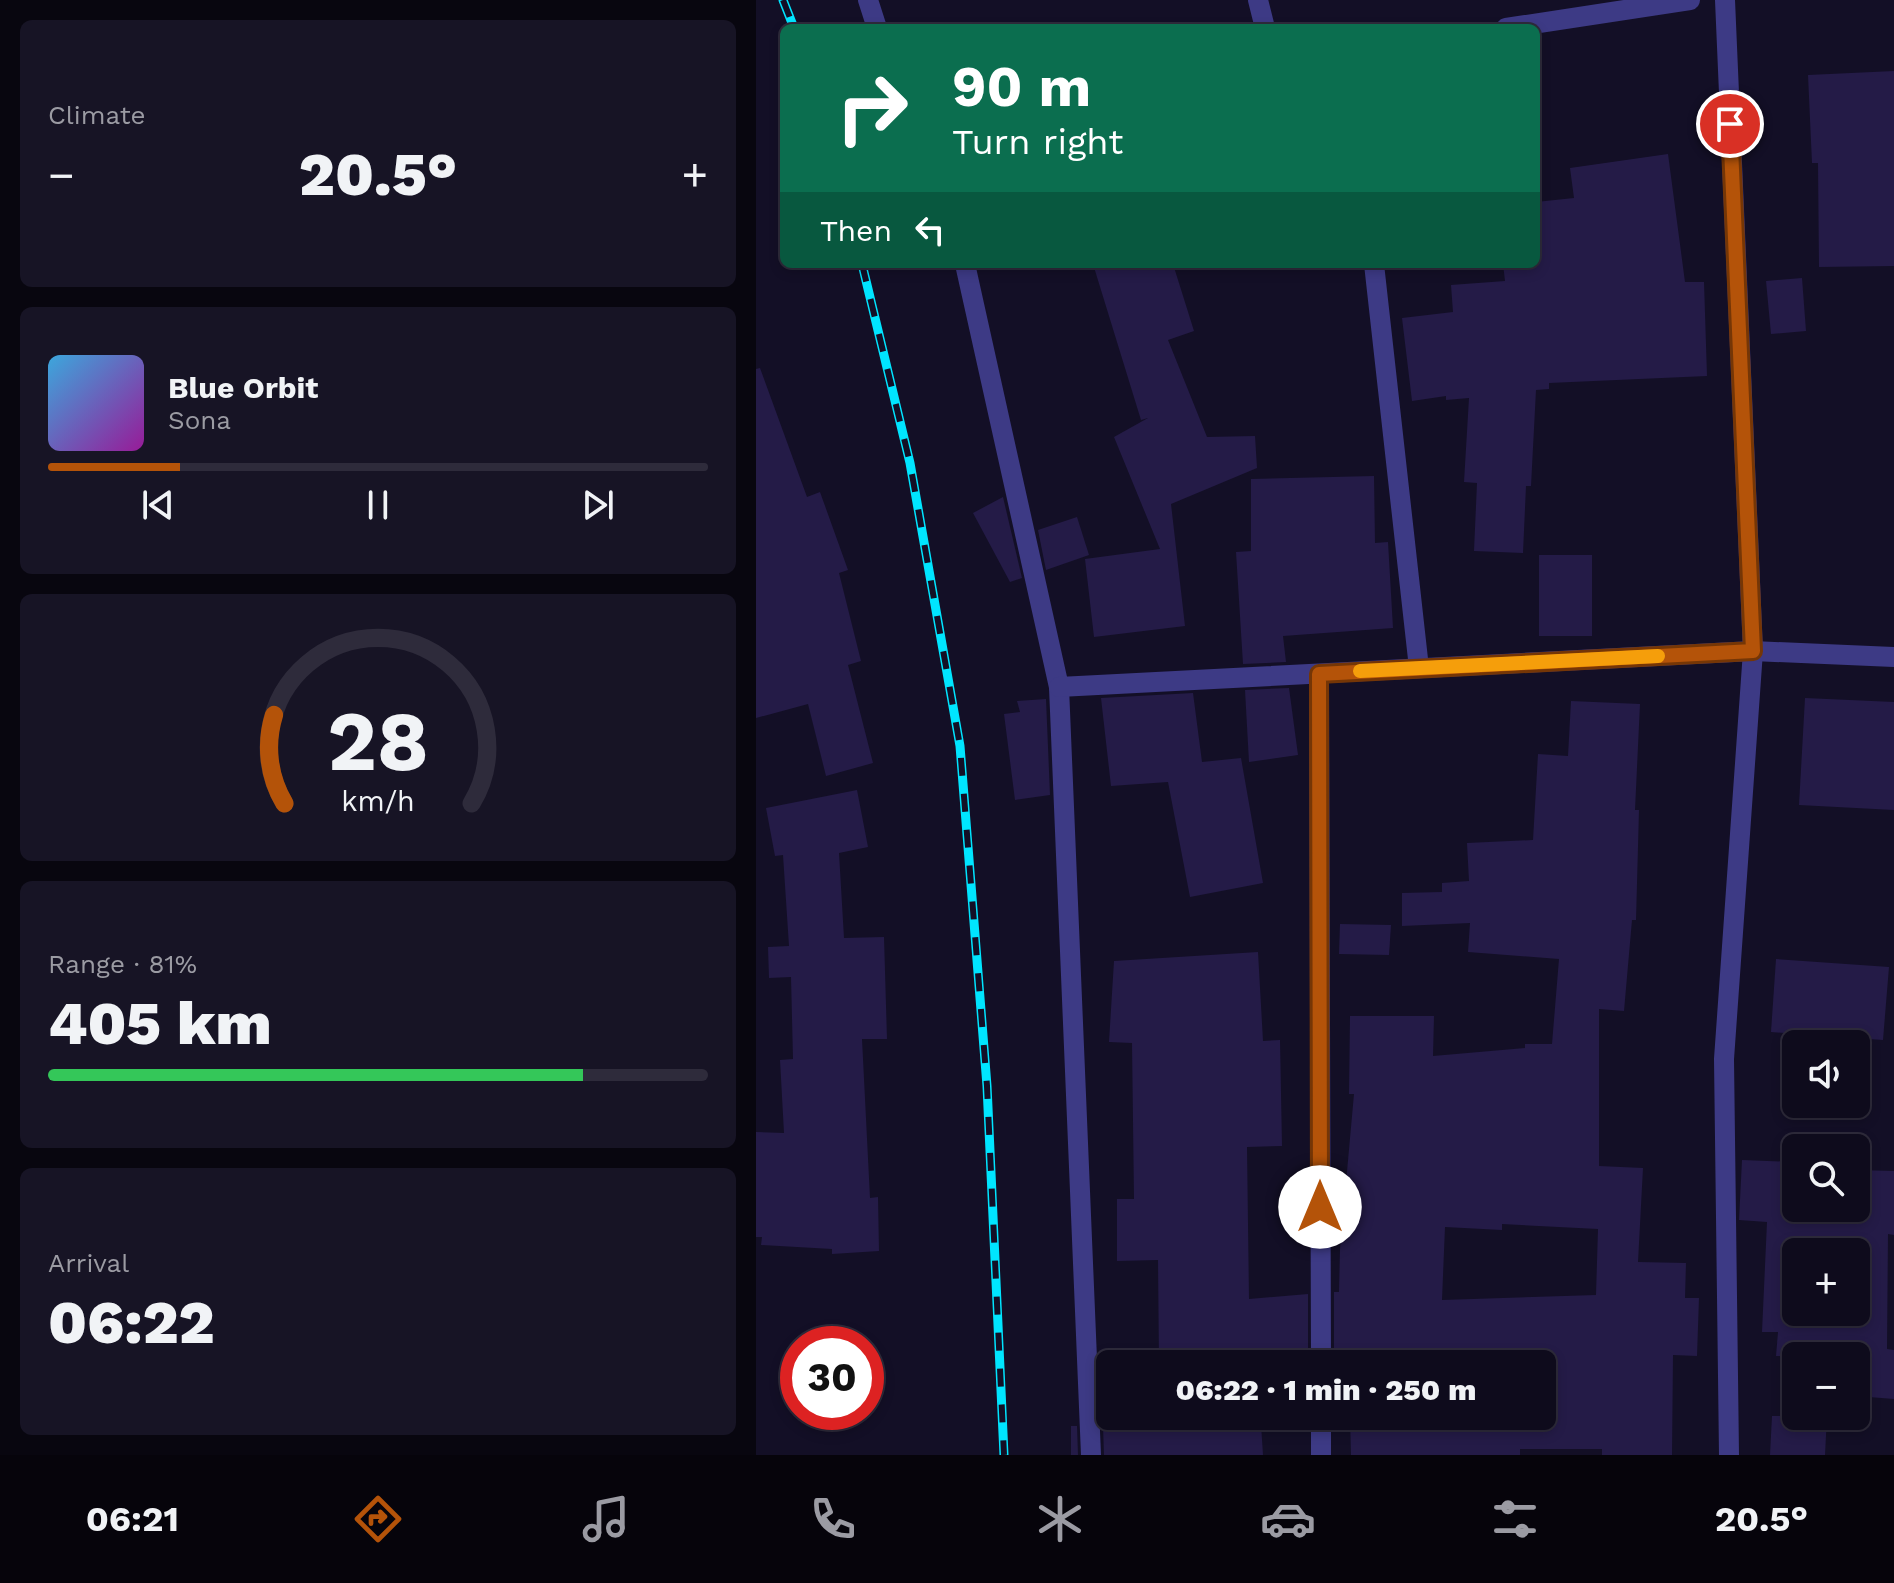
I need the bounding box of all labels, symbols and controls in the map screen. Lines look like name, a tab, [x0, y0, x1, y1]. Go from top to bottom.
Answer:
text: 90 m	[952, 54, 1091, 120]
icon: right	[820, 56, 924, 160]
pin	[1696, 90, 1764, 158]
text: Climate	[48, 100, 146, 130]
icon: arrive	[1708, 102, 1752, 146]
text: Turn right	[952, 121, 1123, 163]
text: 20.5°	[299, 139, 457, 210]
text: −	[48, 149, 75, 201]
text: +	[681, 149, 708, 201]
icon: left	[908, 208, 952, 252]
text: Then	[820, 213, 892, 248]
text: Blue Orbit	[168, 370, 318, 405]
text: Sona	[168, 405, 231, 435]
icon: previous	[136, 483, 180, 527]
icon: pause	[356, 483, 400, 527]
icon: next	[576, 483, 620, 527]
text: 28	[327, 692, 429, 789]
text: km/h	[341, 784, 415, 818]
text: Range · 81%	[48, 949, 197, 979]
text: 405 km	[48, 988, 272, 1059]
map controls	[1782, 1030, 1870, 1430]
button: sound	[1782, 1030, 1870, 1118]
button: search	[1782, 1134, 1870, 1222]
position arrow	[1278, 1165, 1362, 1249]
button: +	[1782, 1238, 1870, 1326]
text: Arrival	[48, 1248, 129, 1278]
text: 06:22	[48, 1287, 215, 1358]
speed limit sign: 30	[780, 1326, 884, 1430]
button: −	[1782, 1342, 1870, 1430]
text: 06:22 · 1 min · 250 m	[1176, 1372, 1476, 1407]
icon: directions	[350, 1491, 406, 1547]
icon: music	[578, 1491, 634, 1547]
icon: phone	[805, 1491, 861, 1547]
icon: climate	[1032, 1491, 1088, 1547]
icon: car	[1260, 1491, 1316, 1547]
icon: filters	[1487, 1491, 1543, 1547]
text: 06:21	[86, 1498, 179, 1540]
text: 20.5°	[1715, 1498, 1808, 1540]

